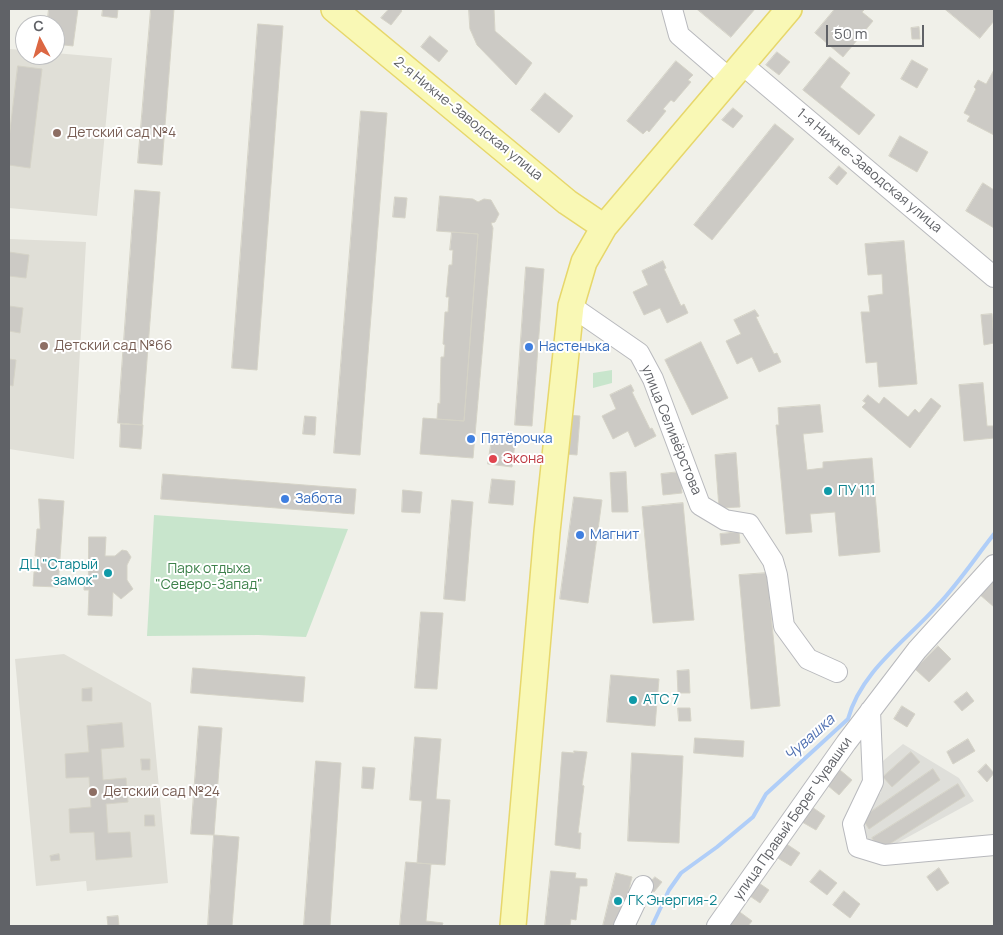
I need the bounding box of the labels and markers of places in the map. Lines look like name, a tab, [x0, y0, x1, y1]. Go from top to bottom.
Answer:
place label: Детский сад №4	[67, 125, 176, 141]
marker: Детский сад №4	[51, 127, 63, 139]
place label: Детский сад №66	[54, 338, 172, 354]
place label: Настенька	[539, 339, 610, 355]
marker: Детский сад №66	[38, 340, 50, 352]
marker: Настенька	[523, 341, 535, 353]
place label: Пятёрочка	[481, 431, 553, 447]
marker: Пятёрочка	[465, 433, 477, 445]
place label: Экона	[503, 451, 544, 467]
marker: Экона	[487, 453, 499, 465]
place label: ПУ 111	[838, 483, 876, 499]
marker: ПУ 111	[822, 485, 834, 497]
place label: Забота	[295, 491, 342, 507]
marker: Забота	[279, 493, 291, 505]
place label: Магнит	[590, 527, 639, 543]
marker: Магнит	[574, 529, 586, 541]
place label: ДЦ "Старый замок"	[19, 557, 98, 590]
marker: ДЦ "Старый замок"	[102, 567, 114, 579]
place label: АТС 7	[643, 692, 679, 708]
marker: АТС 7	[627, 694, 639, 706]
place label: Детский сад №24	[103, 784, 220, 800]
marker: Детский сад №24	[87, 786, 99, 798]
place label: ГК Энергия-2	[628, 893, 717, 909]
marker: ГК Энергия-2	[612, 895, 624, 907]

